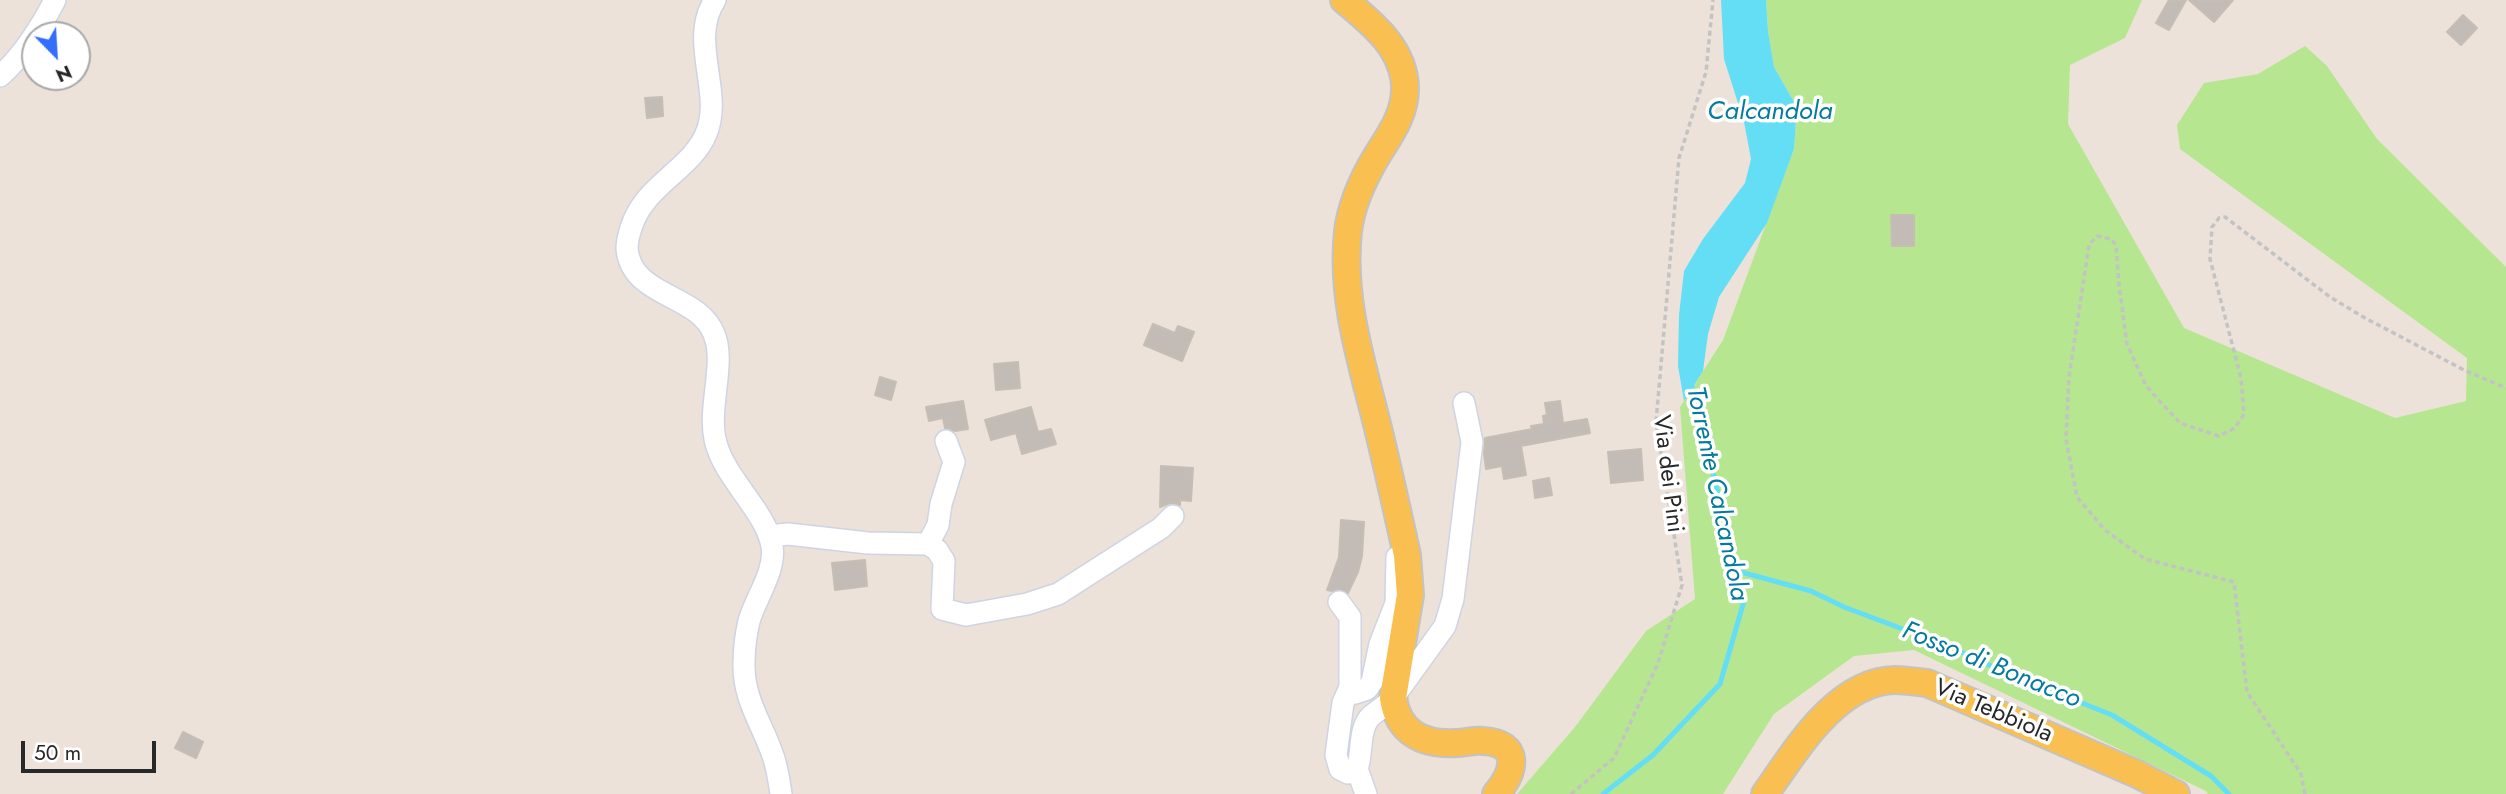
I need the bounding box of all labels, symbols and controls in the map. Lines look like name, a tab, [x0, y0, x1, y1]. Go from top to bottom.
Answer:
north arrow	[21, 21, 91, 91]
text: N	[52, 58, 76, 89]
water label: Calcandola	[1707, 97, 1833, 129]
water label: Torrente Calcandola	[1678, 384, 1754, 604]
street label: Via dei Pini	[1645, 413, 1689, 535]
water label: Fosso di Bonacco	[1897, 616, 2085, 716]
street label: Via Tebbiola	[1930, 674, 2056, 750]
scale bar	[24, 728, 159, 772]
text: 50 m	[34, 738, 81, 768]

